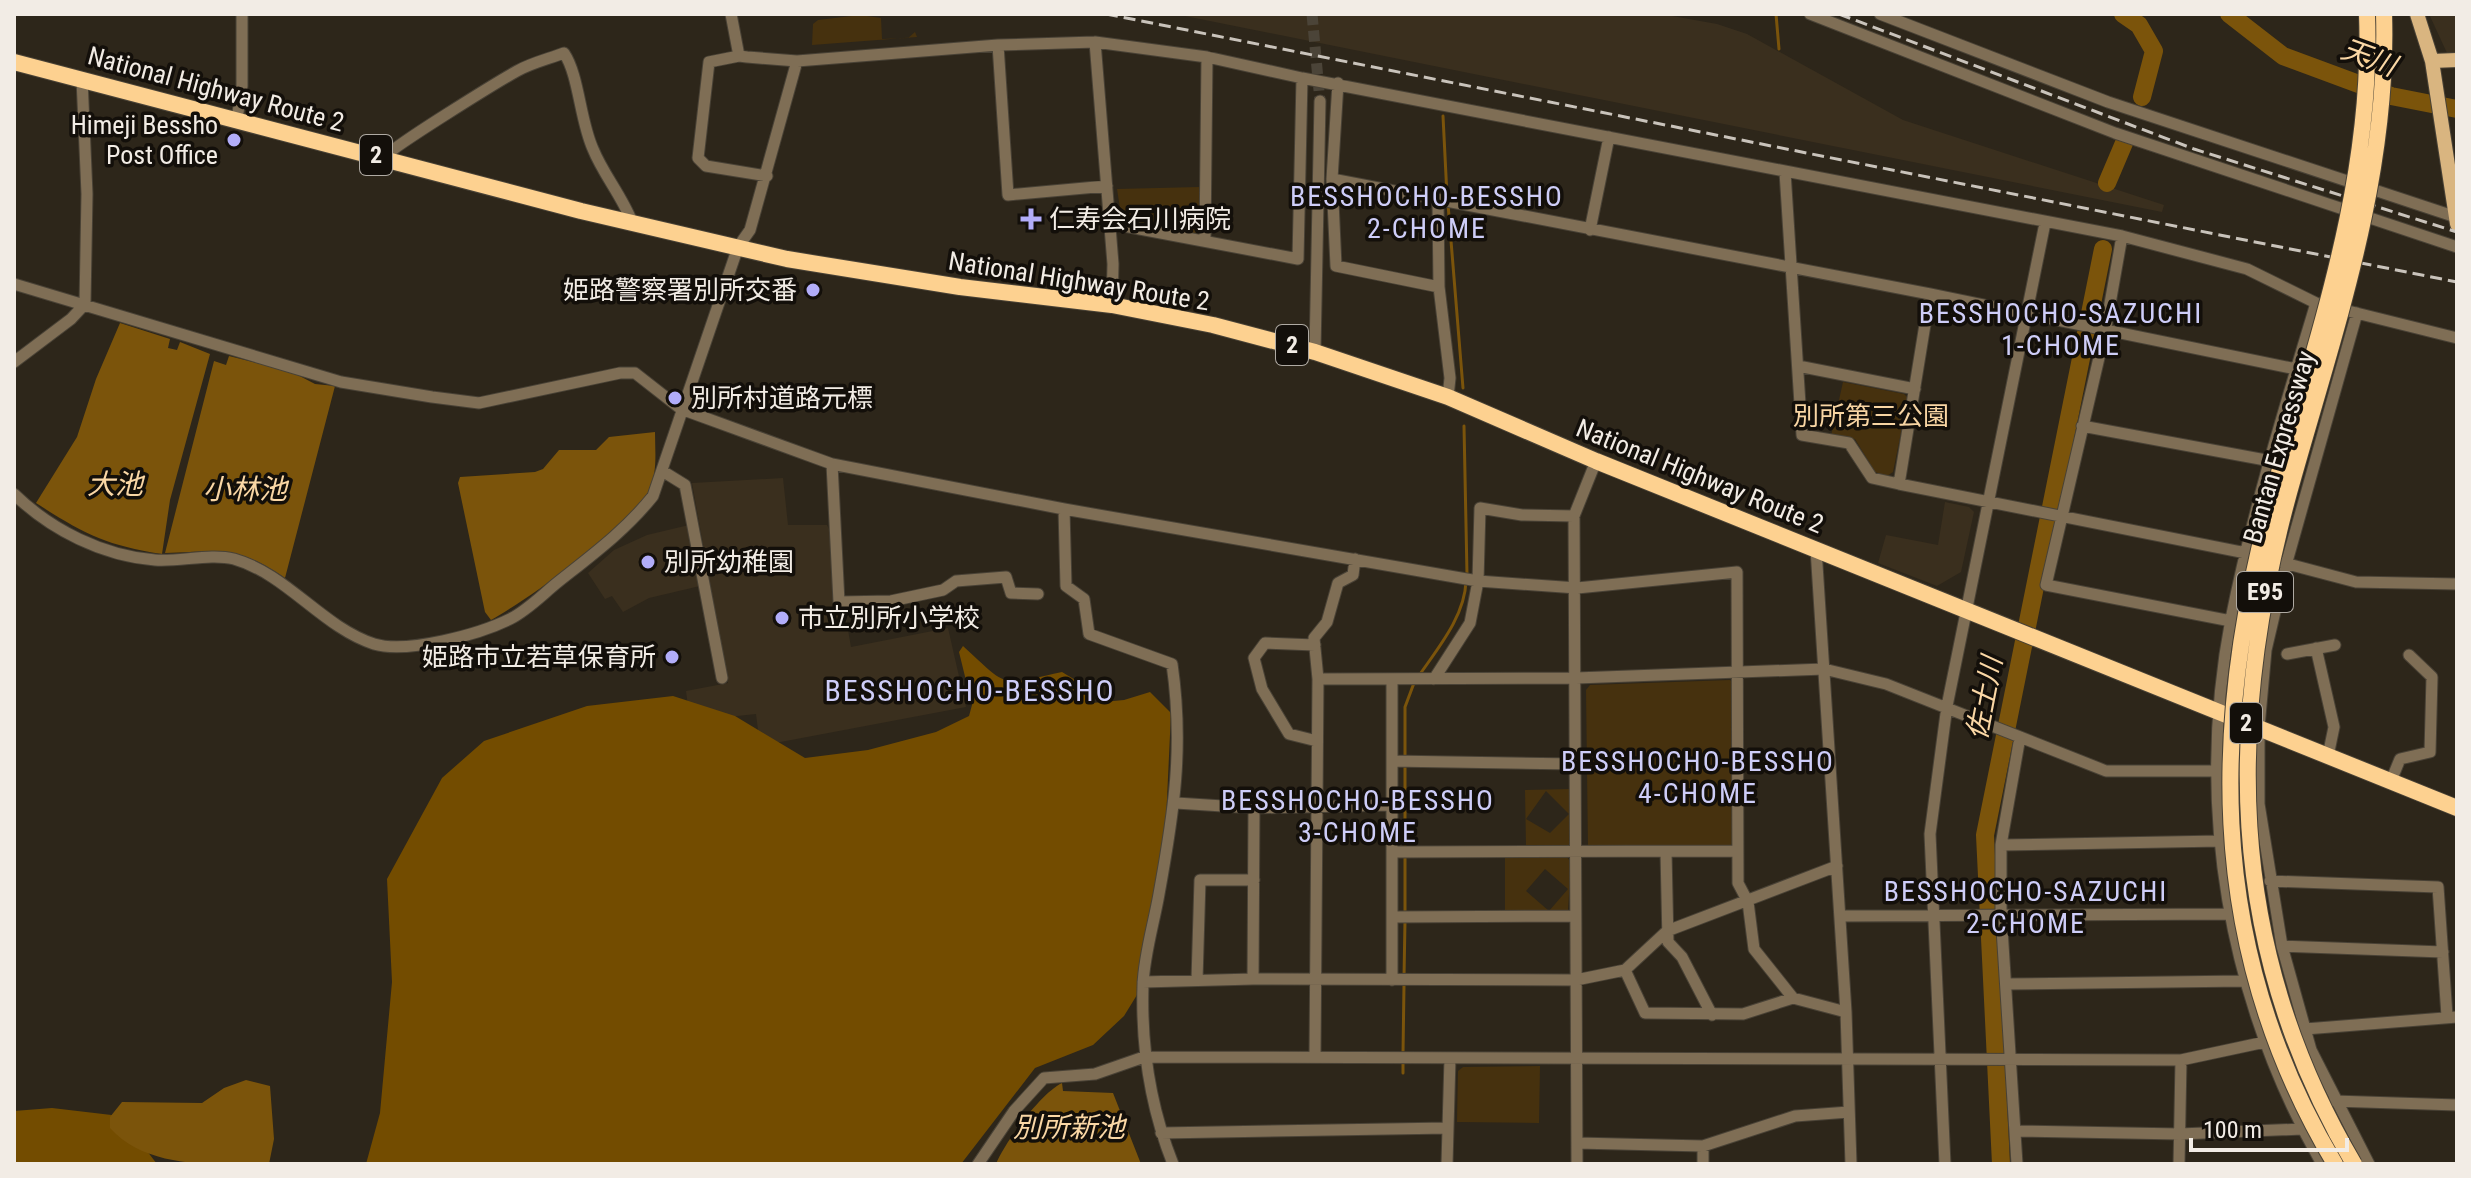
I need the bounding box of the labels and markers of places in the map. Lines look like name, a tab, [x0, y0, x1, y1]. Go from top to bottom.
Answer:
place label: Himeji Bessho Post Office	[71, 110, 218, 170]
marker: Himeji Bessho Post Office	[225, 131, 243, 149]
place label: 仁寿会石川病院	[1049, 204, 1231, 234]
marker: 仁寿会石川病院	[1020, 208, 1042, 230]
place label: 姫路警察署別所交番	[563, 275, 797, 305]
marker: 姫路警察署別所交番	[804, 281, 822, 299]
place label: 別所村道路元標	[691, 383, 873, 413]
marker: 別所村道路元標	[666, 389, 684, 407]
place label: 別所幼稚園	[664, 547, 794, 577]
marker: 別所幼稚園	[639, 553, 657, 571]
place label: 市立別所小学校	[798, 603, 980, 633]
marker: 市立別所小学校	[773, 609, 791, 627]
place label: 姫路市立若草保育所	[422, 642, 656, 672]
marker: 姫路市立若草保育所	[663, 648, 681, 666]

